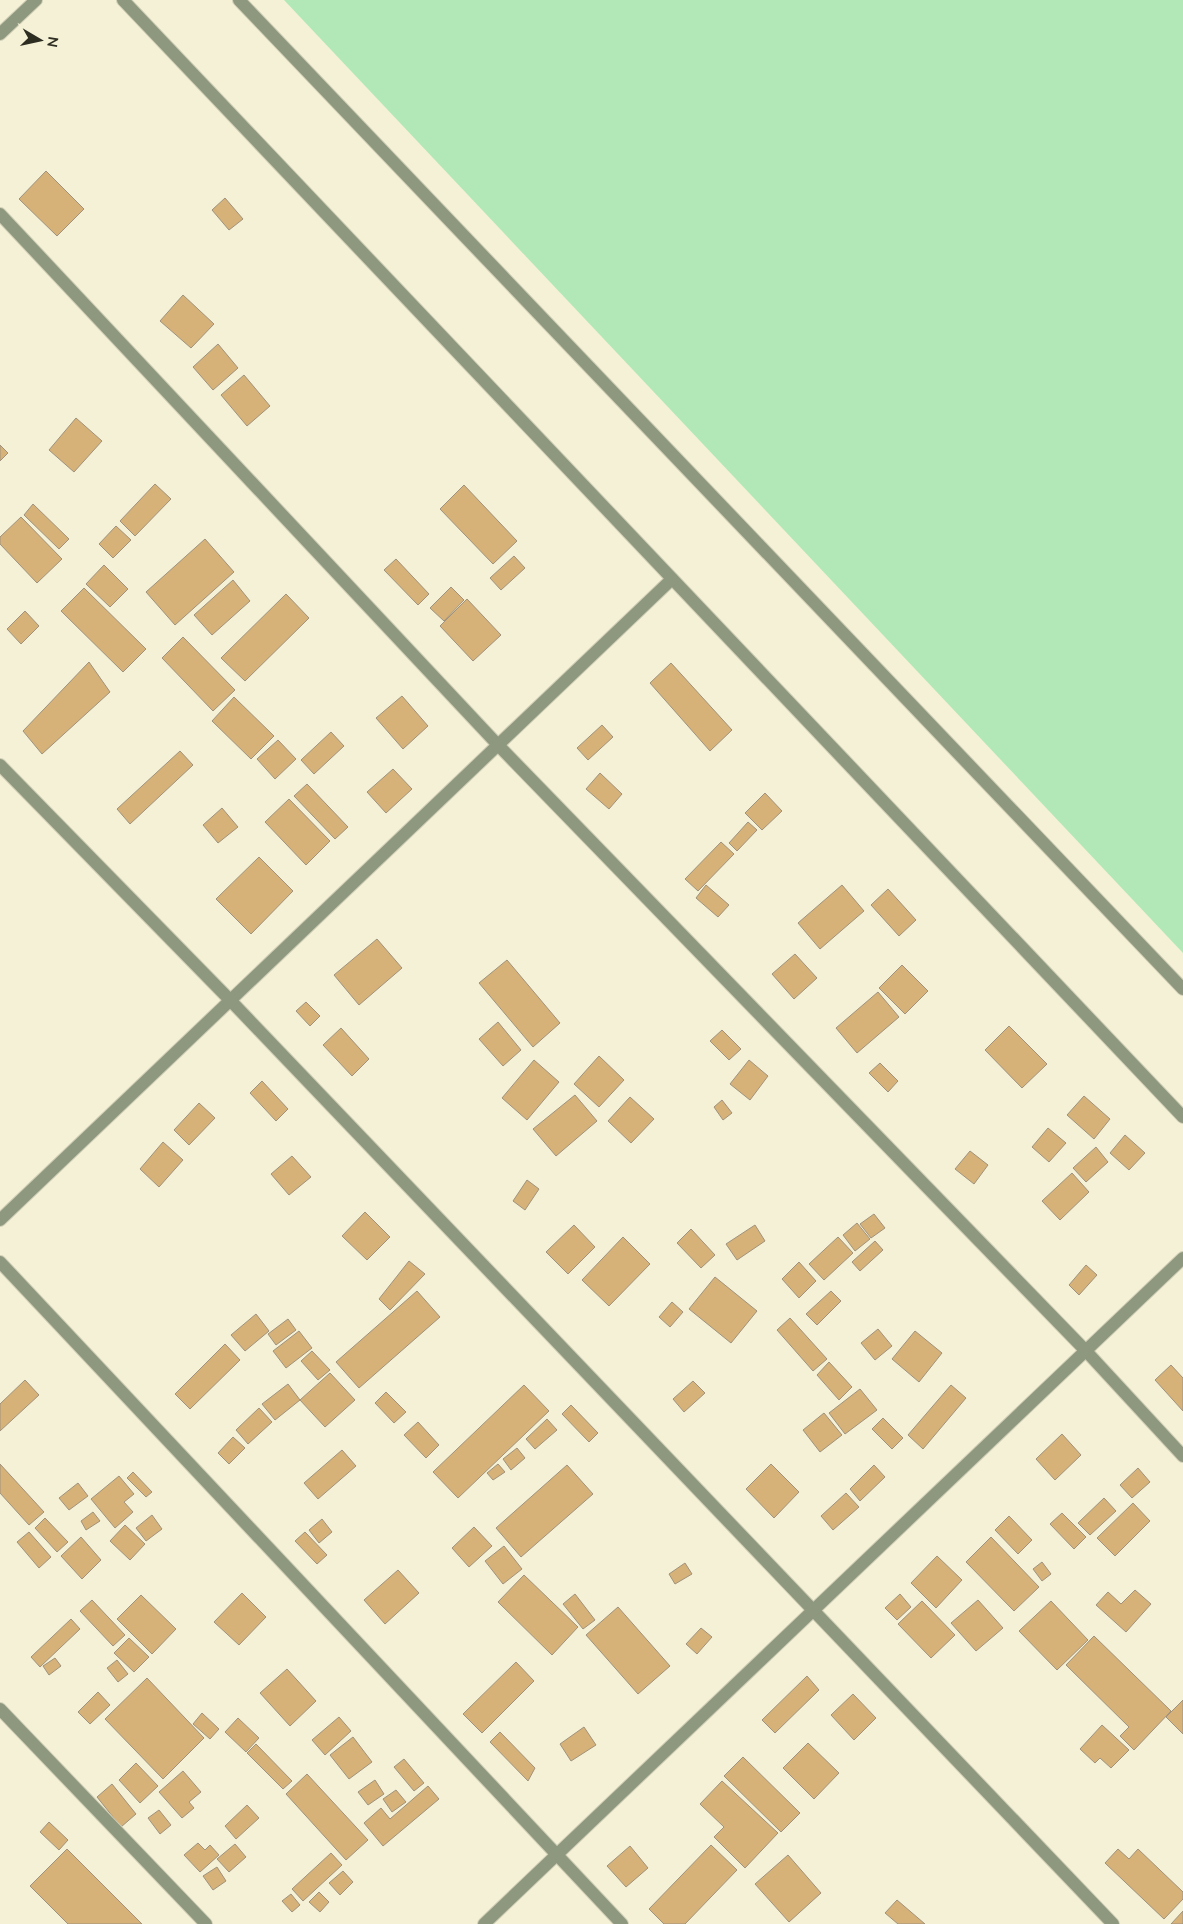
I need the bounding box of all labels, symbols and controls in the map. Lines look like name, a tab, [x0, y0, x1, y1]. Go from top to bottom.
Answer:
north arrow	[15, 15, 65, 65]
text: N	[43, 35, 63, 49]

